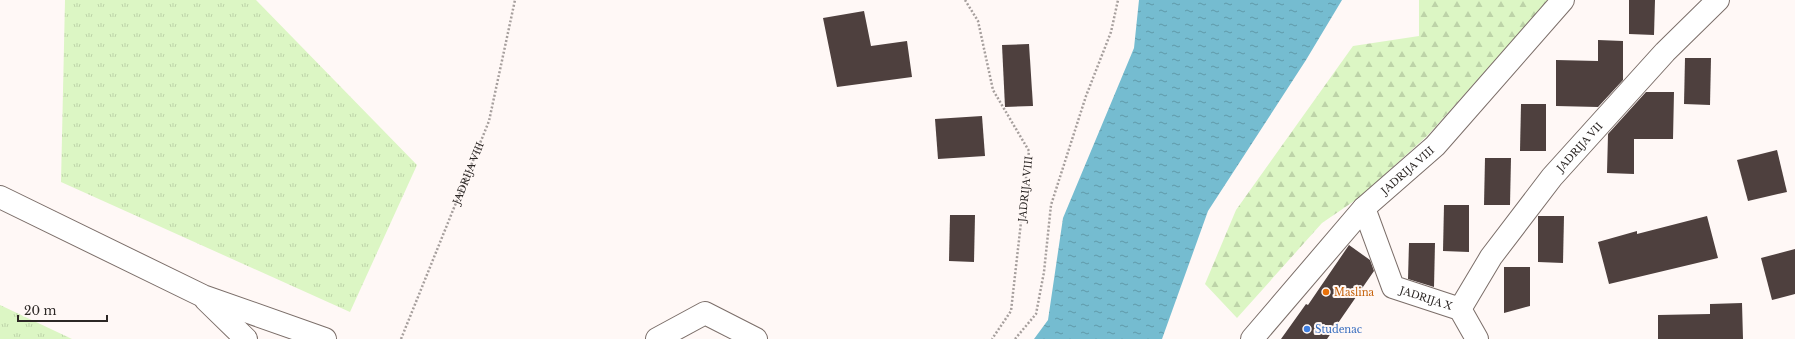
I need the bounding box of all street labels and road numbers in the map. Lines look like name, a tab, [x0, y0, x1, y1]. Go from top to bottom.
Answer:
street label: JADRIJA VII	[1553, 120, 1605, 176]
street label: JADRIJA VIII	[449, 140, 487, 208]
street label: JADRIJA VIII	[1377, 144, 1437, 198]
street label: JADRIJA VIII	[1015, 155, 1035, 225]
street label: JADRIJA X	[1396, 283, 1455, 313]

